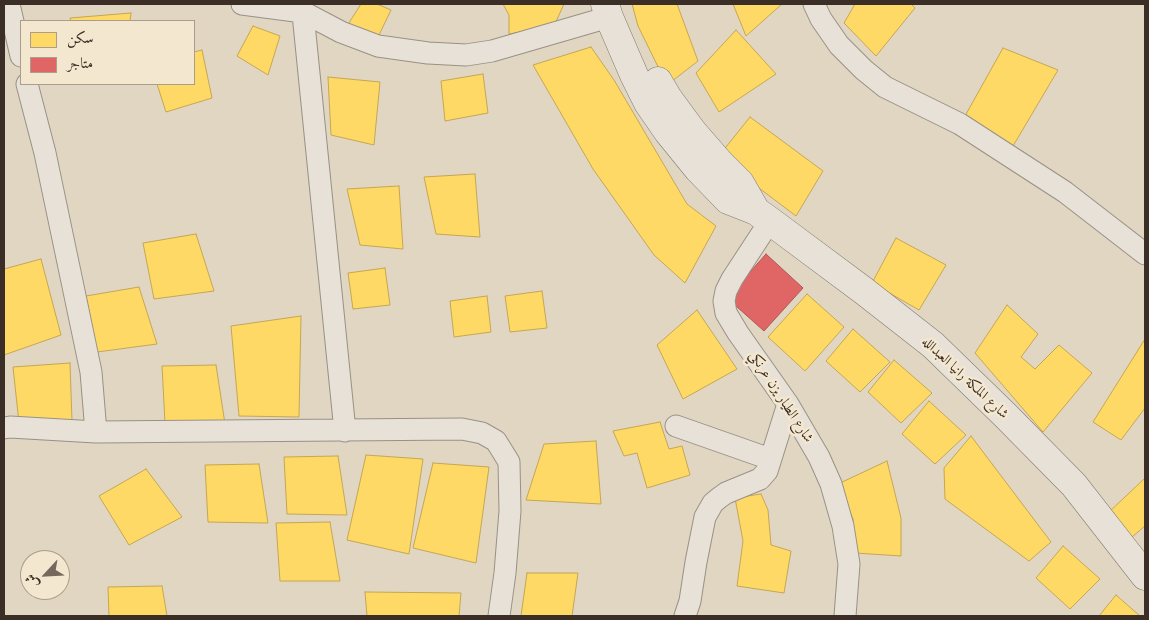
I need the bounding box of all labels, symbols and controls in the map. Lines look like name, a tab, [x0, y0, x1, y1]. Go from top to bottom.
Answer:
legend	[20, 20, 195, 85]
text: سكن	[67, 32, 94, 47]
text: متاجر	[67, 57, 93, 72]
street label: شارع الملكة رانيا العبدالله	[918, 333, 1012, 423]
street label: شارع الطيار يزن عرنكي	[745, 348, 817, 446]
north arrow	[20, 550, 70, 600]
text: ش	[23, 572, 42, 590]

